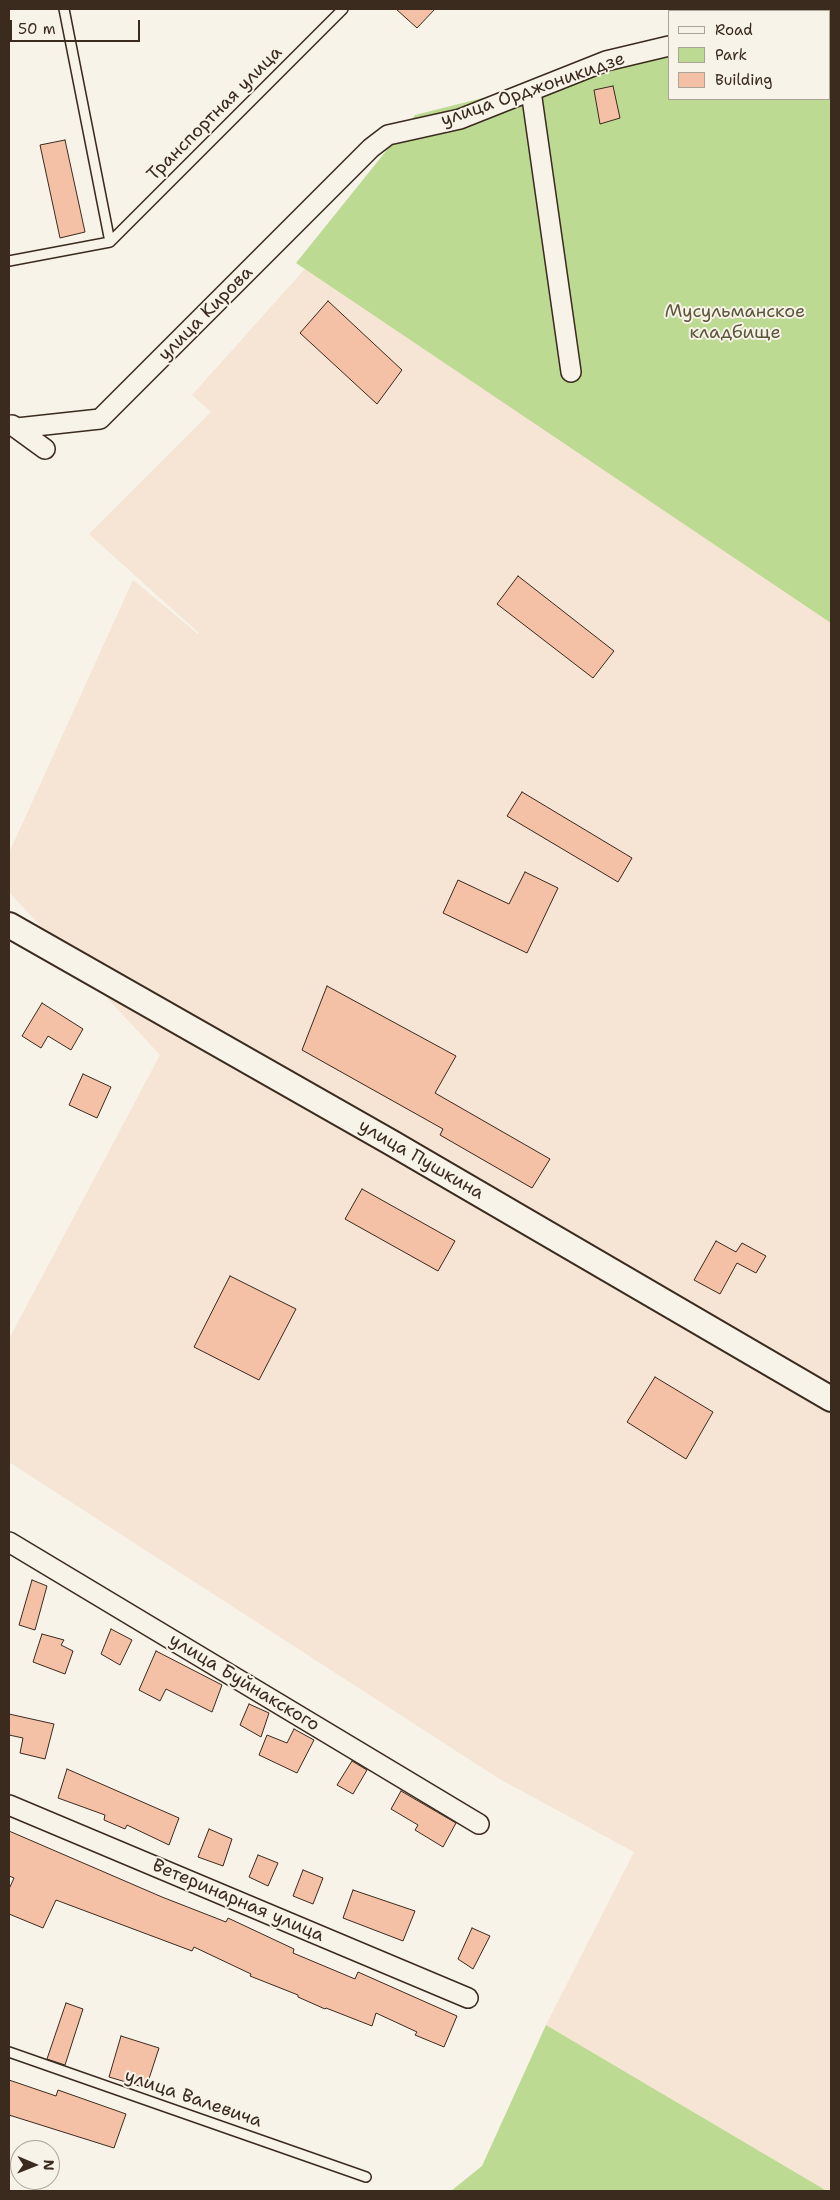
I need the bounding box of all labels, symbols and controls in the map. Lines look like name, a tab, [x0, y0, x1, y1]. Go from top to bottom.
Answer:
scale bar	[12, 10, 142, 42]
legend	[668, 10, 830, 100]
text: 50 m	[18, 19, 56, 39]
text: Road	[715, 20, 753, 40]
street label: Транспортная улица	[143, 42, 287, 186]
text: Park	[715, 45, 747, 65]
street label: улица Орджоникидзе	[438, 48, 628, 132]
text: Building	[715, 70, 772, 90]
street label: улица Кирова	[154, 262, 258, 366]
park label: Мусульманское кладбище	[665, 301, 805, 344]
street label: улица Пушкина	[354, 1115, 488, 1205]
street label: улица Буйнакского	[165, 1630, 323, 1736]
street label: Ветеринарная улица	[149, 1855, 327, 1947]
street label: улица Валевича	[121, 2065, 265, 2133]
north arrow	[10, 2140, 60, 2190]
text: N	[40, 2160, 58, 2171]

